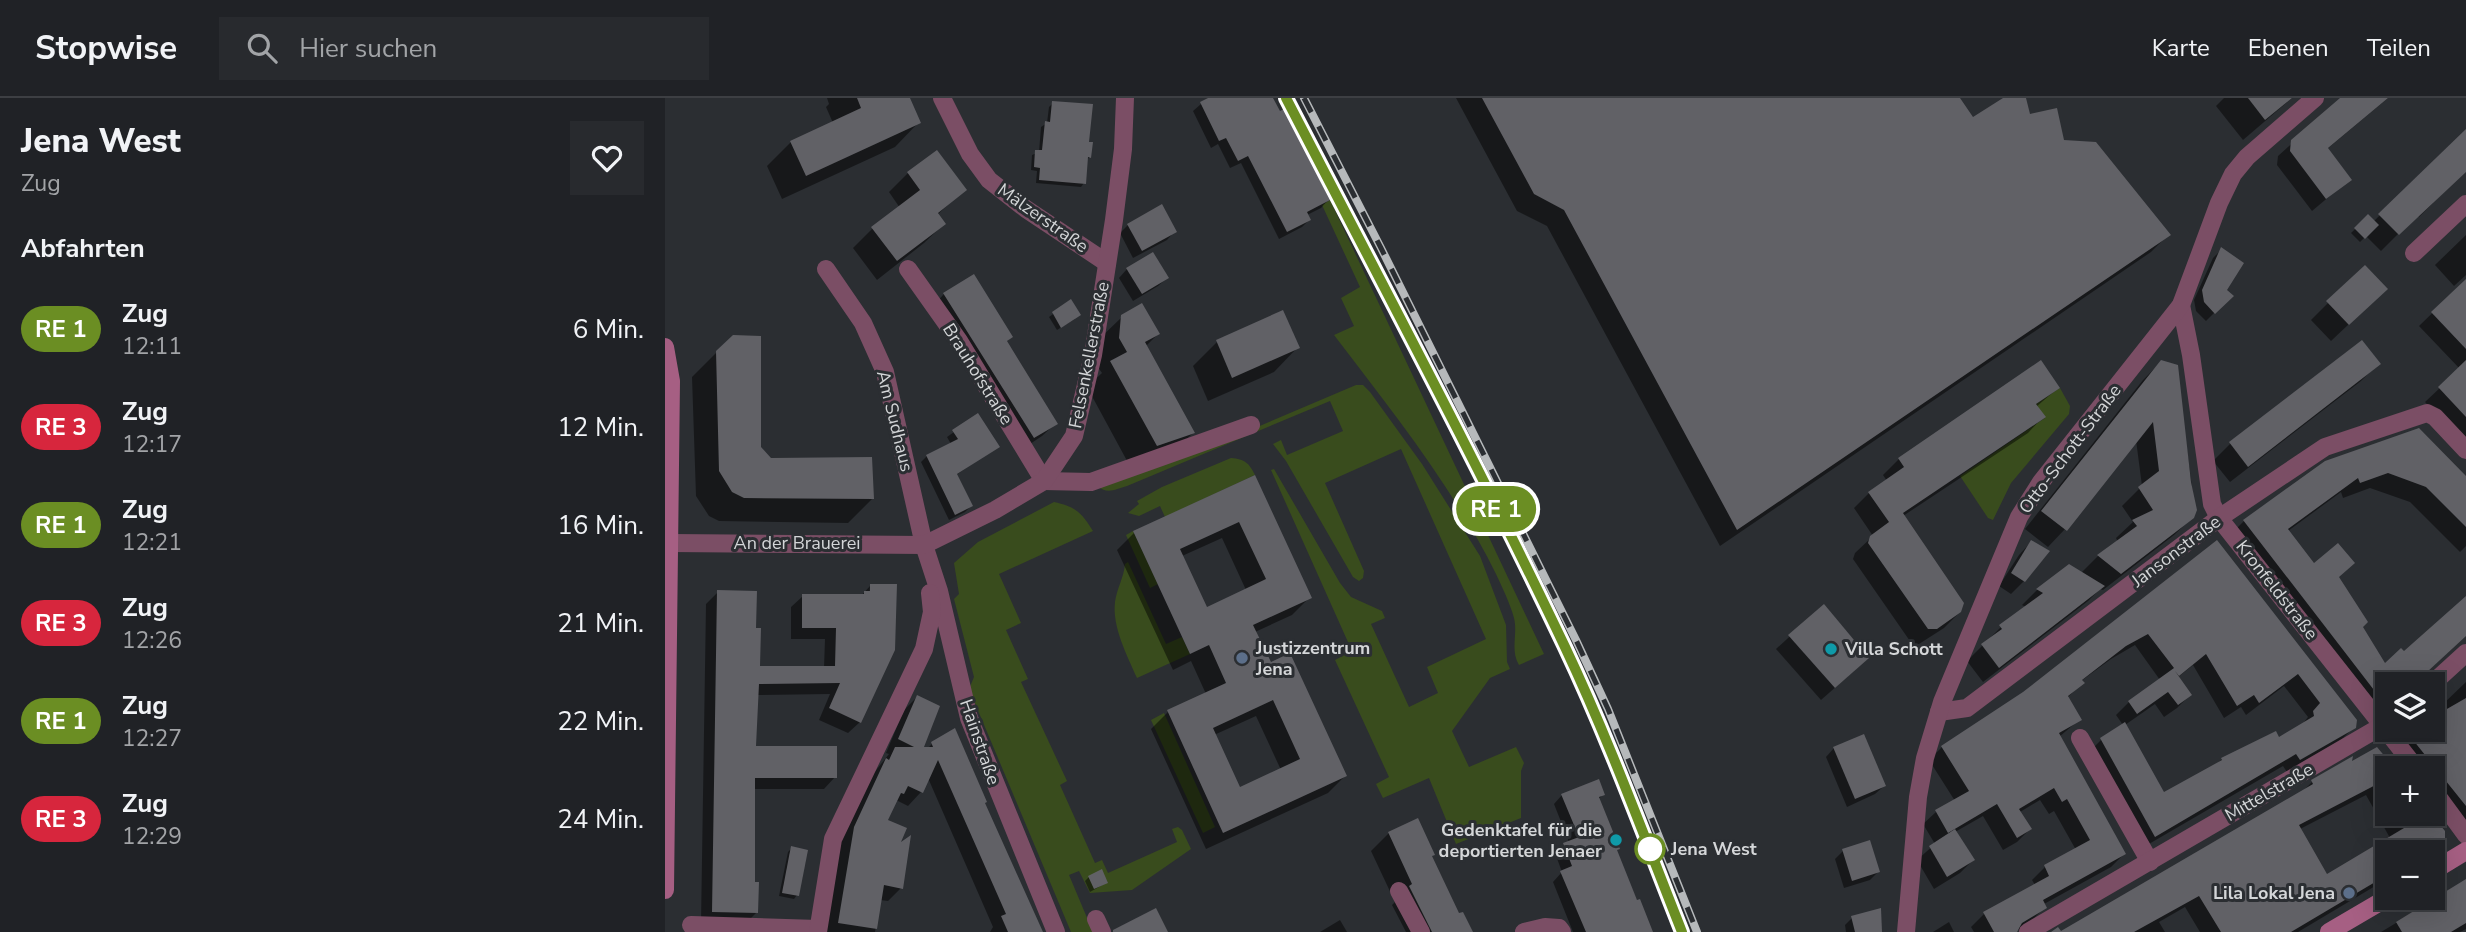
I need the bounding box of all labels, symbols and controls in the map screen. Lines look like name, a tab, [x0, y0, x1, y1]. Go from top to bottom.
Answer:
search box	[219, 17, 709, 80]
text: Stopwise	[35, 26, 177, 71]
icon: search	[243, 29, 281, 67]
text: Hier suchen	[299, 31, 437, 66]
text: Karte	[2152, 32, 2210, 64]
text: Ebenen	[2248, 32, 2329, 64]
text: Teilen	[2367, 32, 2431, 64]
text: Jena West	[21, 119, 181, 164]
button: heart	[570, 121, 644, 195]
text: Zug	[21, 168, 61, 199]
street label: Mälzerstraße	[993, 178, 1093, 258]
text: Abfahrten	[21, 231, 145, 266]
street label: Felsenkellerstraße	[1063, 280, 1115, 430]
text: Zug	[122, 296, 168, 331]
text: 6 Min.	[573, 312, 644, 347]
text: RE 1	[35, 313, 87, 345]
street label: Brauhofstraße	[937, 319, 1019, 429]
text: 12:11	[122, 331, 182, 362]
street label: Am Sudhaus	[871, 368, 919, 474]
street label: Otto-Schott-Straße	[2013, 379, 2127, 519]
text: Zug	[122, 394, 168, 429]
text: 12 Min.	[557, 410, 644, 445]
text: RE 3	[35, 411, 87, 443]
text: 12:17	[122, 429, 182, 460]
line badge: RE 1	[1447, 486, 1545, 532]
text: Zug	[122, 492, 168, 527]
text: RE 1	[1470, 493, 1522, 525]
text: 16 Min.	[557, 508, 644, 543]
text: RE 1	[35, 509, 87, 541]
street label: Jansonstraße	[2126, 510, 2226, 593]
text: 12:21	[122, 527, 182, 558]
street label: An der Brauerei	[734, 531, 860, 555]
street label: Kronfeldstraße	[2231, 535, 2323, 645]
text: Zug	[122, 590, 168, 625]
text: 21 Min.	[557, 606, 644, 641]
text: RE 3	[35, 607, 87, 639]
text: 12:26	[122, 625, 182, 656]
place label: Justizzentrum Jena	[1255, 636, 1370, 681]
place label: Villa Schott	[1844, 637, 1943, 661]
marker: Villa Schott	[1823, 641, 1839, 657]
marker: Justizzentrum Jena	[1234, 650, 1250, 666]
map controls	[2375, 672, 2445, 910]
button: layers	[2375, 672, 2445, 742]
text: Zug	[122, 688, 168, 723]
street label: Hainstraße	[954, 696, 1006, 788]
text: 22 Min.	[557, 704, 644, 739]
text: RE 1	[35, 705, 87, 737]
text: 12:27	[122, 723, 182, 754]
button: +	[2375, 756, 2445, 826]
street label: Mittelstraße	[2221, 757, 2317, 827]
text: Zug	[122, 786, 168, 821]
text: 24 Min.	[557, 802, 644, 837]
text: RE 3	[35, 803, 87, 835]
place label: Gedenktafel für die deportierten Jenaer	[1439, 818, 1602, 863]
text: 12:29	[122, 821, 182, 852]
marker: Gedenktafel für die deportierten Jenaer	[1608, 832, 1624, 848]
marker: Jena West	[1635, 834, 1665, 864]
place label: Jena West	[1670, 837, 1757, 861]
button: −	[2375, 840, 2445, 910]
place label: Lila Lokal Jena	[2213, 881, 2335, 905]
marker: Lila Lokal Jena	[2341, 885, 2357, 901]

